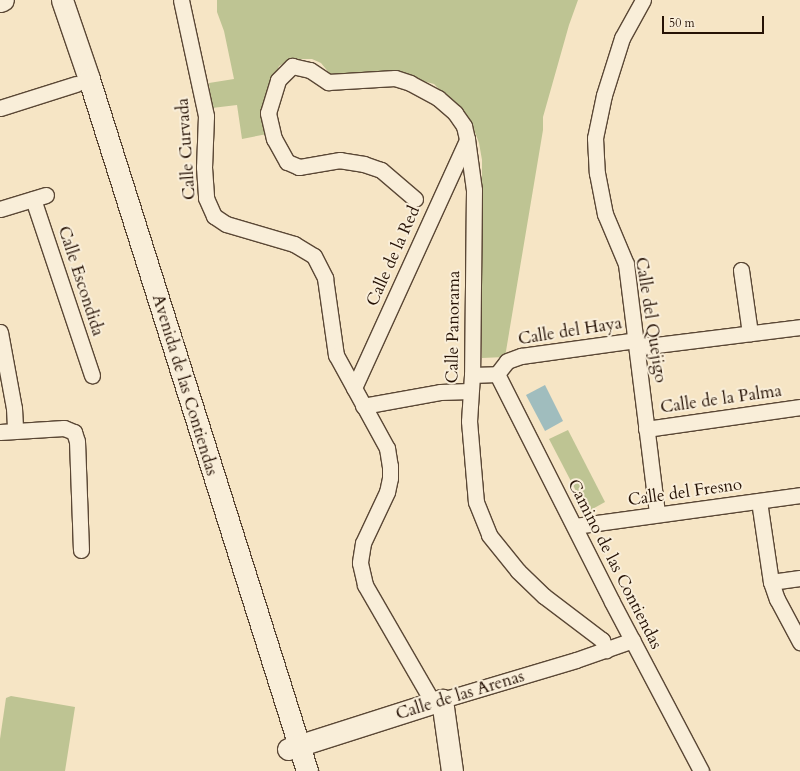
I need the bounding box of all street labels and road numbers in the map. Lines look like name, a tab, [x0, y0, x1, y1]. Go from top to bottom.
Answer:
street label: Calle Curvada	[172, 97, 200, 201]
street label: Calle de la Red	[362, 203, 424, 309]
street label: Calle Escondida	[54, 224, 108, 338]
street label: Calle del Quejigo	[631, 256, 671, 384]
street label: Calle Panorama	[442, 270, 464, 384]
street label: Avenida de las Contiendas	[148, 292, 222, 478]
street label: Calle del Haya	[517, 313, 623, 349]
street label: Calle de la Palma	[659, 380, 783, 418]
street label: Calle del Fresno	[627, 474, 743, 510]
street label: Camino de las Contiendas	[563, 476, 667, 652]
street label: Calle de las Arenas	[393, 666, 527, 724]

